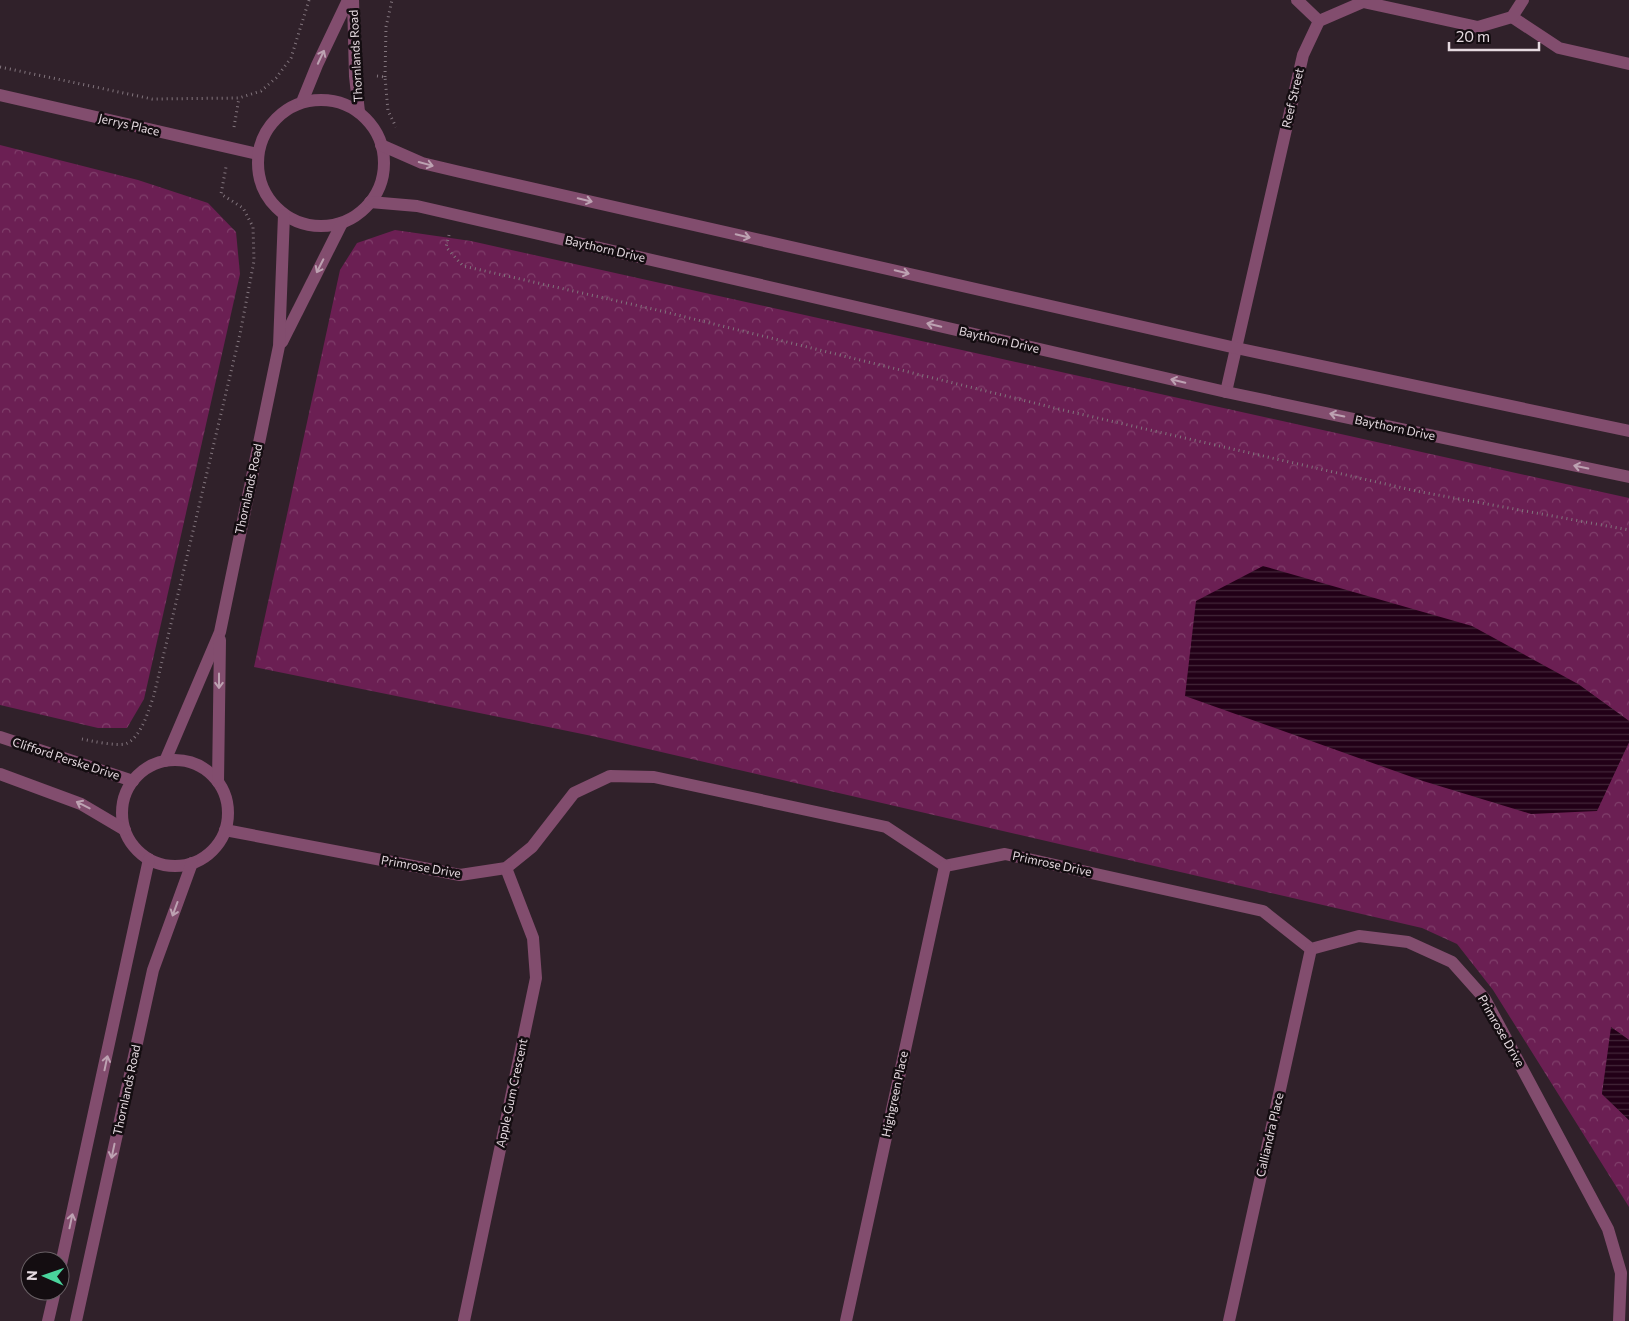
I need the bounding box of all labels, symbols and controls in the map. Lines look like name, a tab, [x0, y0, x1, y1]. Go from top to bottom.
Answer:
street label: Thornlands Road	[346, 10, 364, 103]
scale bar	[1449, 20, 1539, 52]
text: 20 m	[1456, 27, 1490, 45]
one-way arrow	[317, 50, 326, 65]
street label: Reef Street	[1278, 66, 1306, 129]
street label: Jerrys Place	[97, 110, 161, 139]
one-way arrow	[418, 159, 434, 169]
one-way arrow	[576, 196, 592, 205]
street label: Baythorn Drive	[564, 232, 647, 264]
one-way arrow	[735, 232, 751, 241]
one-way arrow	[315, 258, 324, 273]
one-way arrow	[893, 268, 909, 277]
one-way arrow	[927, 320, 943, 329]
street label: Baythorn Drive	[958, 323, 1041, 355]
one-way arrow	[1170, 376, 1186, 385]
one-way arrow	[1329, 410, 1345, 420]
street label: Baythorn Drive	[1354, 412, 1437, 442]
street label: Thornlands Road	[232, 442, 264, 535]
one-way arrow	[1574, 461, 1590, 471]
one-way arrow	[214, 672, 224, 689]
street label: Clifford Perske Drive	[11, 734, 122, 782]
one-way arrow	[75, 800, 90, 810]
street label: Primrose Drive	[1011, 848, 1093, 878]
street label: Primrose Drive	[380, 852, 462, 880]
one-way arrow	[170, 901, 179, 917]
street label: Primrose Drive	[1476, 992, 1528, 1069]
street label: Apple Gum Crescent	[493, 1037, 529, 1149]
street label: Thornlands Road	[110, 1043, 142, 1136]
street label: Highgreen Place	[878, 1050, 910, 1138]
one-way arrow	[101, 1055, 111, 1071]
street label: Calliandra Place	[1253, 1091, 1286, 1178]
one-way arrow	[108, 1143, 117, 1159]
one-way arrow	[66, 1214, 76, 1230]
north arrow	[20, 1251, 70, 1301]
text: N	[23, 1270, 40, 1281]

